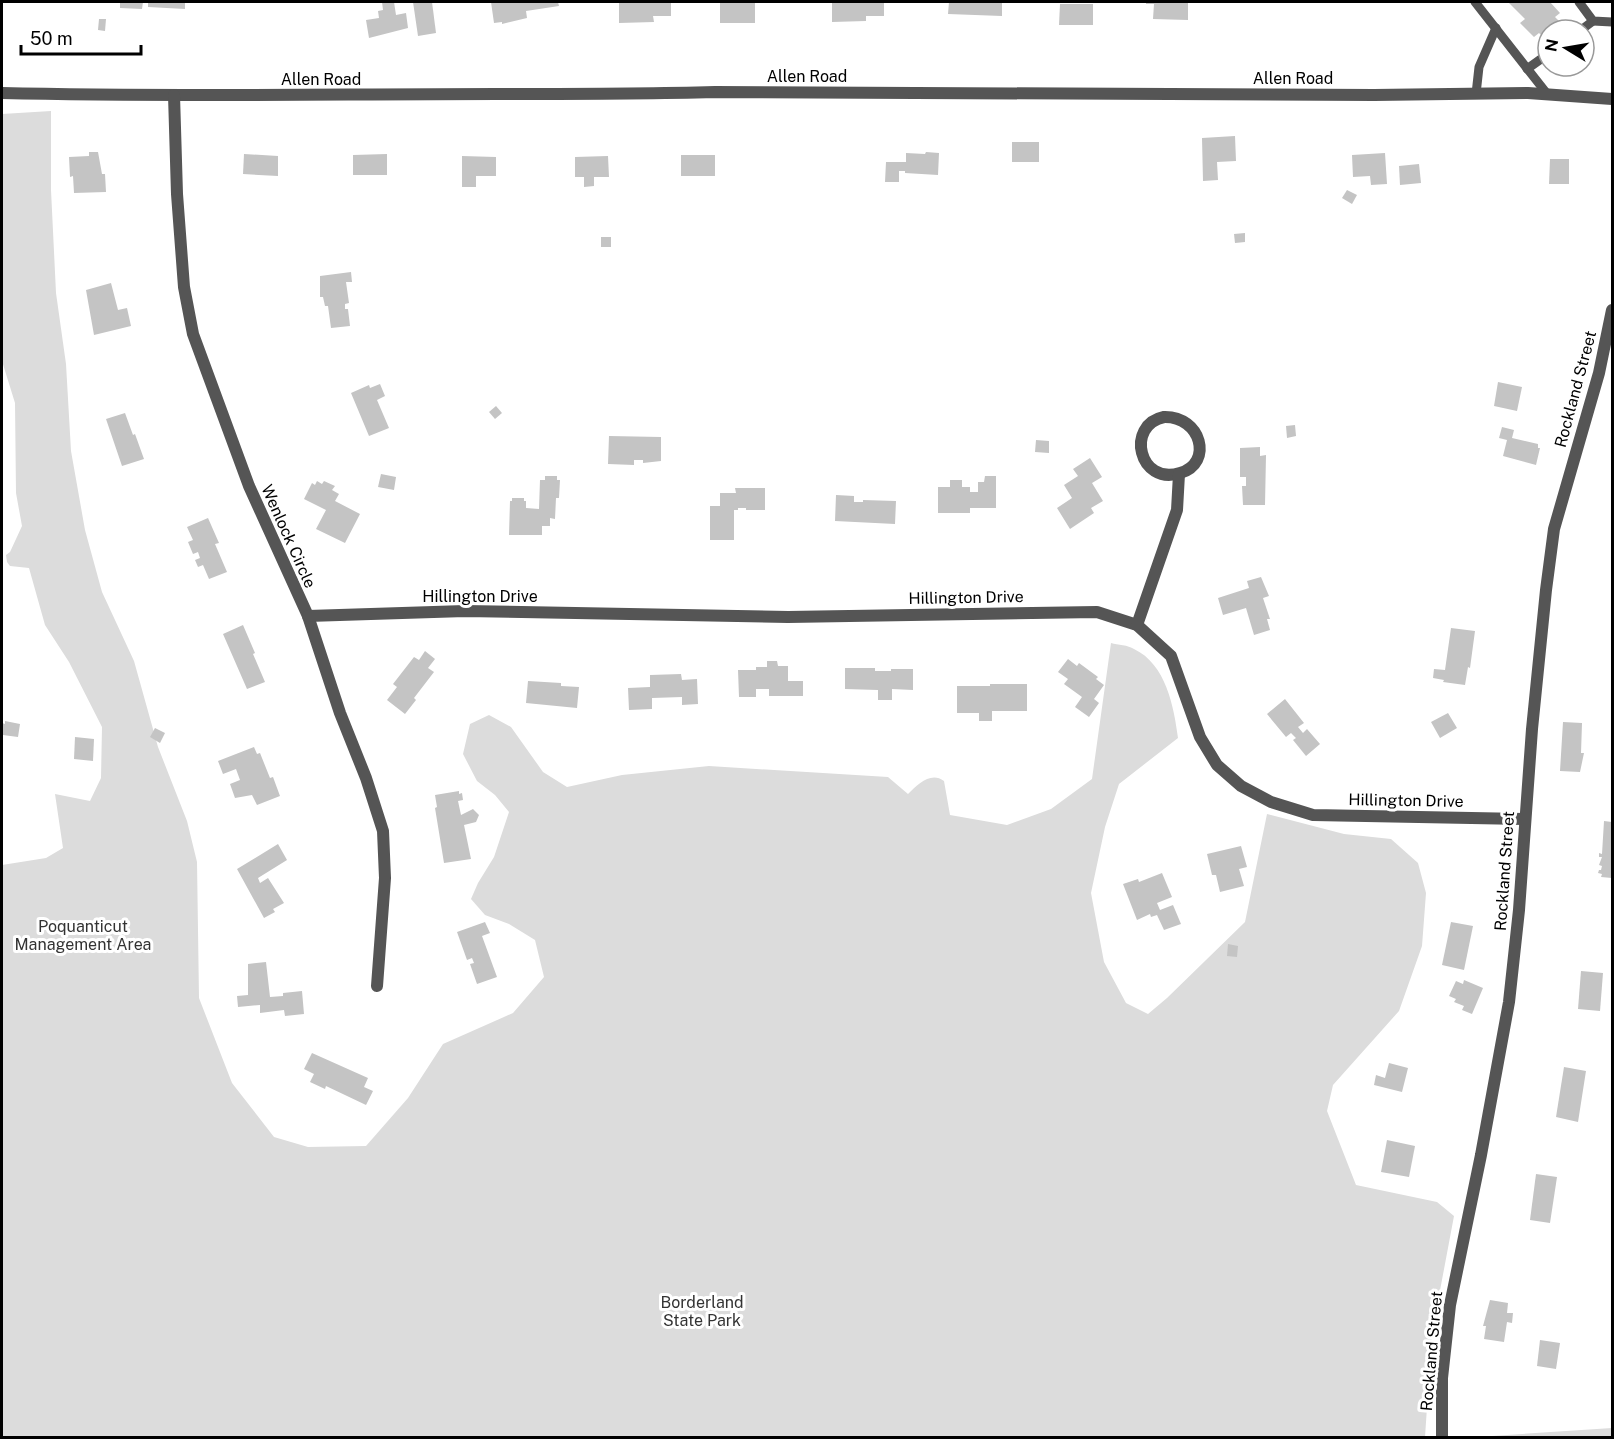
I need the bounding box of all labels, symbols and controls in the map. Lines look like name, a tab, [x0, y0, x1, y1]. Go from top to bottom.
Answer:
scale bar	[21, 18, 141, 56]
north arrow	[1536, 18, 1596, 78]
text: 50 m	[30, 28, 73, 49]
text: N	[1541, 37, 1562, 53]
street label: Allen Road	[767, 67, 847, 86]
street label: Allen Road	[1253, 69, 1333, 88]
street label: Allen Road	[281, 70, 361, 89]
street label: Rockland Street	[1551, 329, 1600, 450]
street label: Wenlock Circle	[257, 482, 320, 591]
street label: Hillington Drive	[422, 587, 538, 606]
street label: Hillington Drive	[908, 587, 1024, 608]
street label: Hillington Drive	[1348, 790, 1464, 811]
street label: Rockland Street	[1491, 810, 1518, 932]
park label: Poquanticut Management Area	[15, 917, 151, 954]
street label: Rockland Street	[1417, 1290, 1446, 1412]
park label: Borderland State Park	[660, 1293, 744, 1330]

